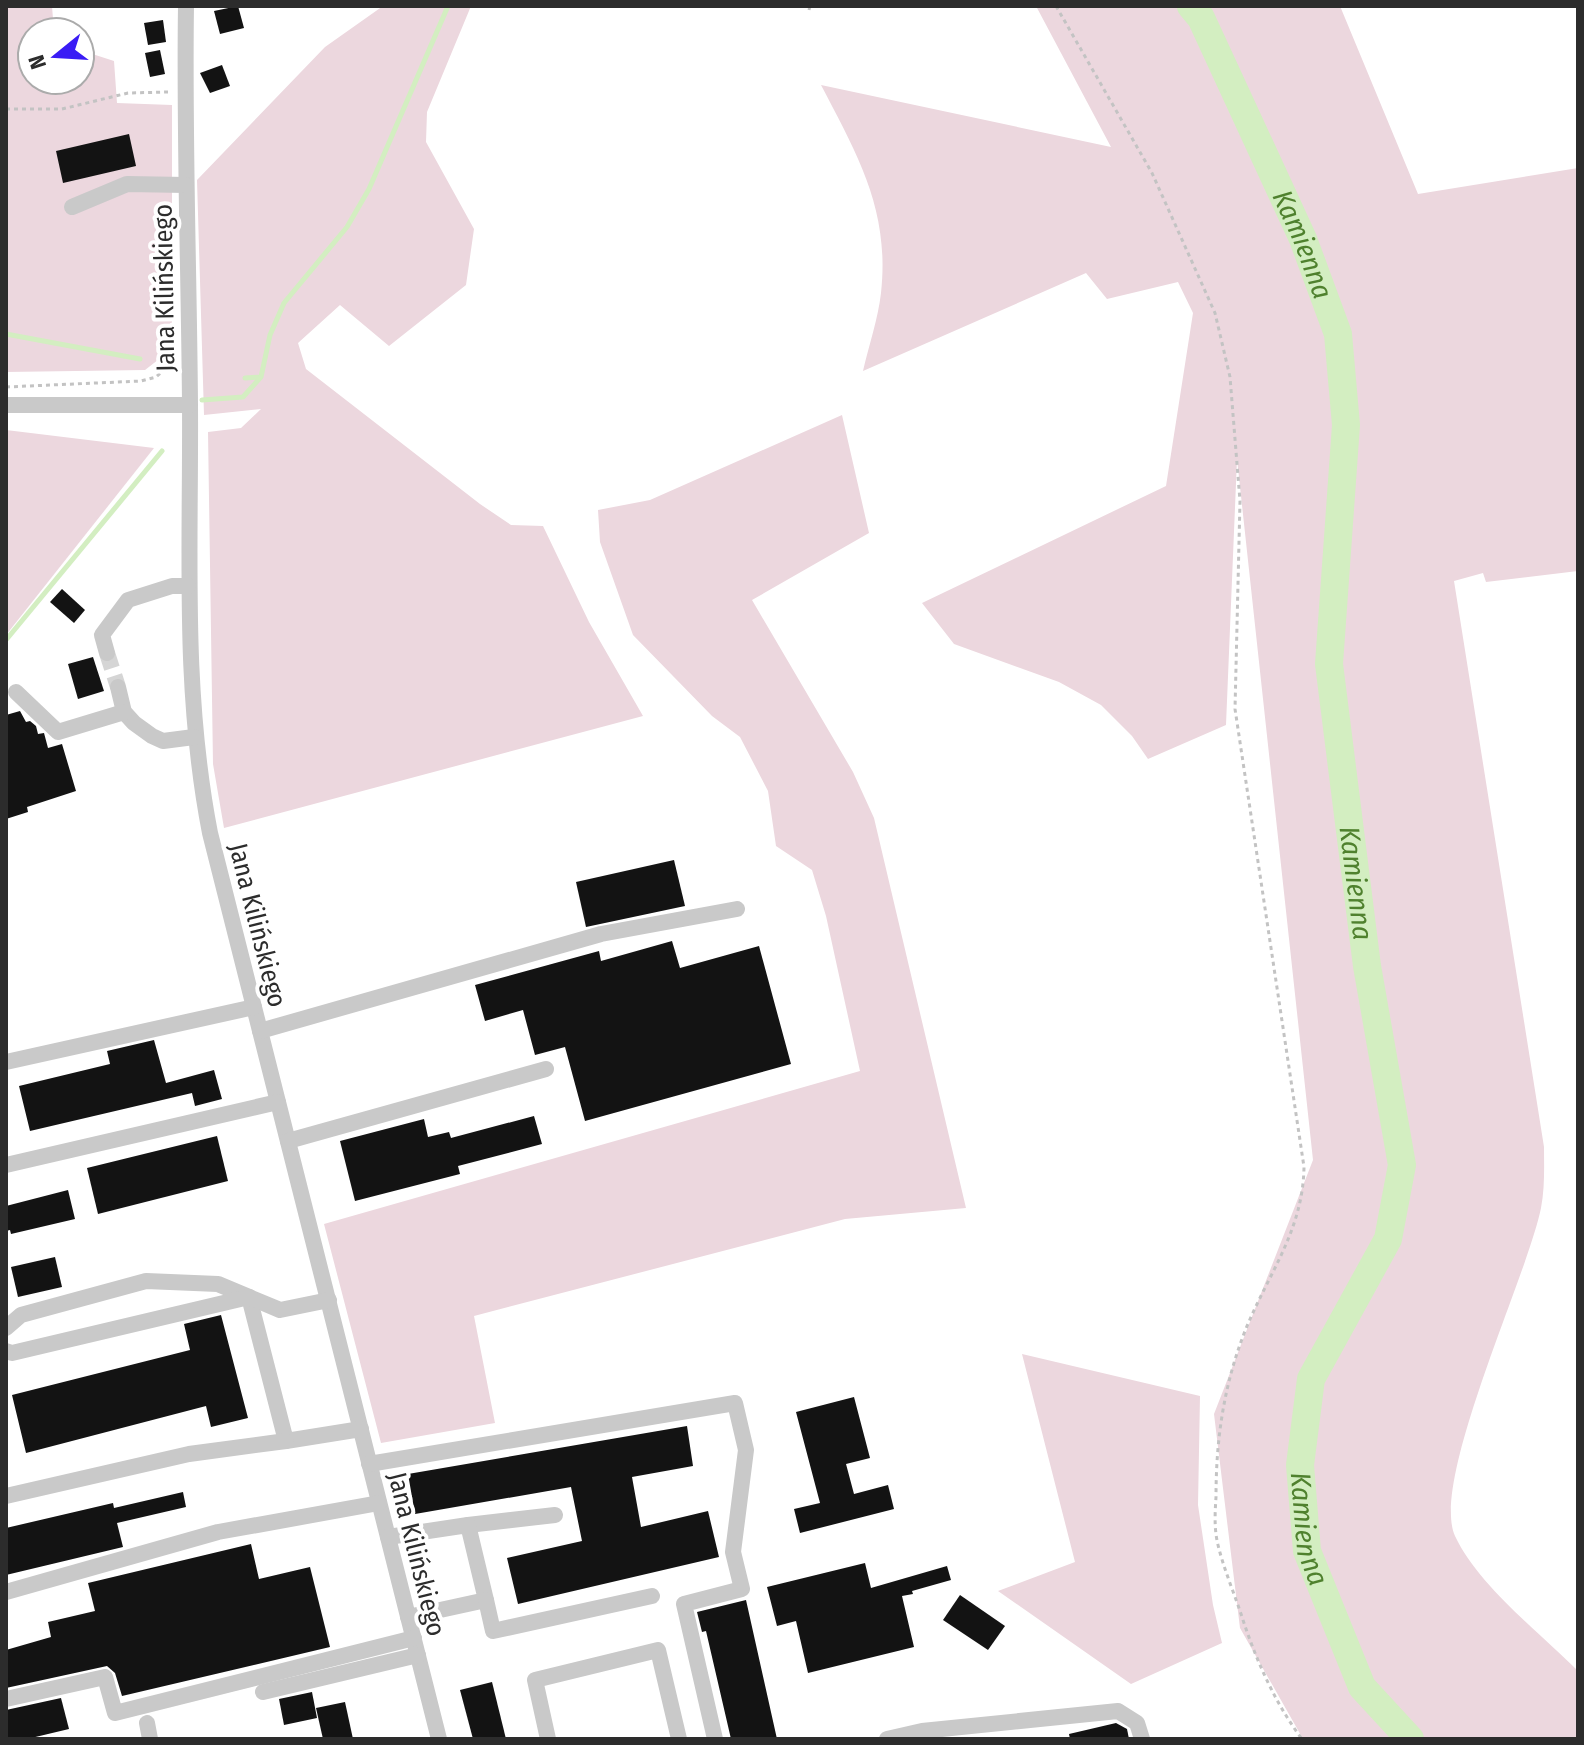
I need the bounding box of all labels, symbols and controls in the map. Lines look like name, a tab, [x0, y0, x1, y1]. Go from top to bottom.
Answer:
north arrow	[16, 16, 96, 96]
text: N	[23, 52, 52, 72]
water label: Kamienna	[1266, 185, 1340, 303]
street label: Jana Kilińskiego	[148, 204, 181, 372]
water label: Kamienna	[1333, 824, 1380, 942]
street label: Jana Kilińskiego	[222, 840, 293, 1010]
street label: Jana Kilińskiego	[381, 1469, 452, 1639]
water label: Kamienna	[1284, 1471, 1335, 1590]

